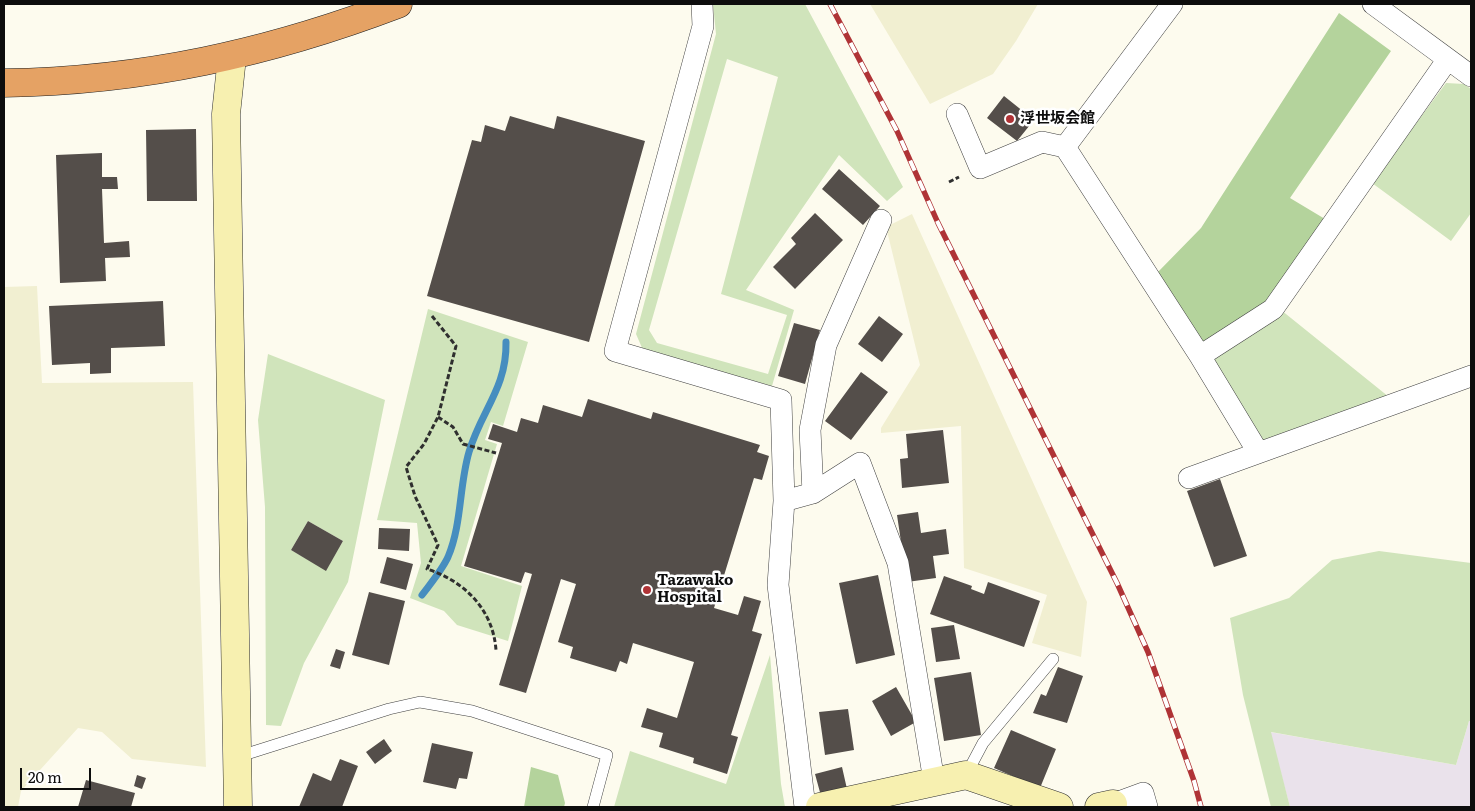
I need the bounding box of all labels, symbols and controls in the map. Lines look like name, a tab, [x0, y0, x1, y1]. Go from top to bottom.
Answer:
place label: 浮世坂会館	[1020, 110, 1095, 128]
marker: 浮世坂会館	[1004, 113, 1016, 125]
place label: Tazawako Hospital	[657, 572, 733, 607]
marker: Tazawako Hospital	[641, 584, 653, 596]
scale bar	[22, 758, 94, 790]
text: 20 m	[28, 765, 62, 788]

